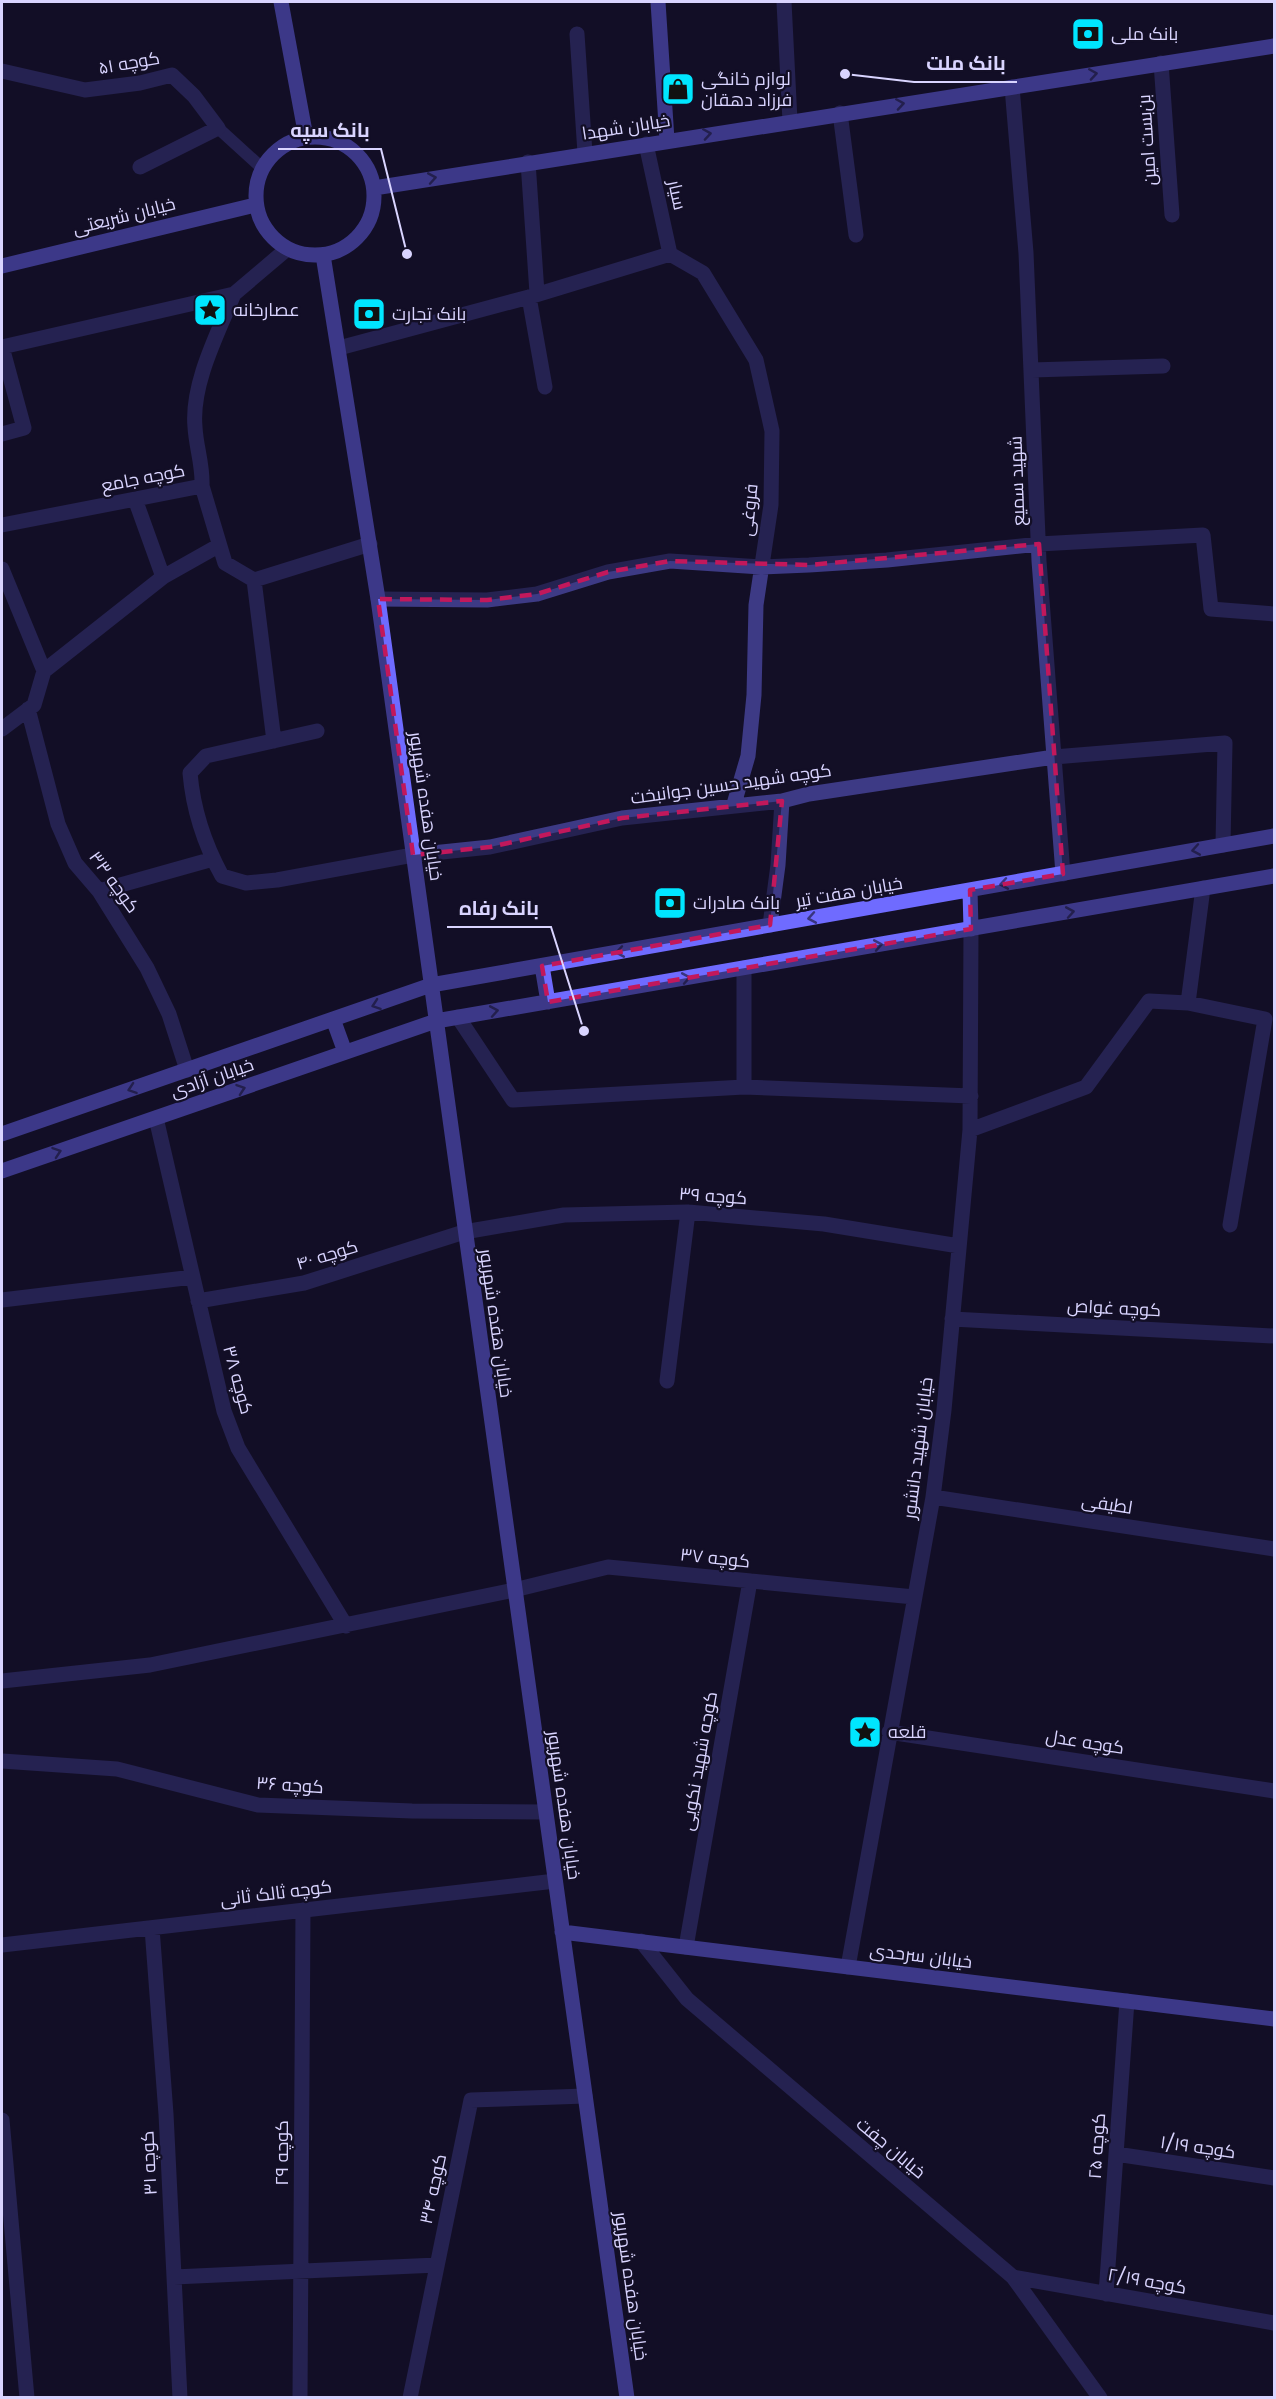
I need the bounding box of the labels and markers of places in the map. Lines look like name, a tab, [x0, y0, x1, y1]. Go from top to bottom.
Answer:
bank icon: بانک ملی	[1070, 16, 1106, 52]
place label: بانک ملی	[1111, 21, 1178, 46]
callout: بانک ملت	[914, 44, 1017, 82]
place label: لوازم خانگی فرزاد دهقان	[701, 66, 792, 112]
shop icon: لوازم خانگی فرزاد دهقان	[660, 71, 696, 107]
callout: بانک سپه	[278, 111, 381, 149]
place icon: عصارخانه	[192, 292, 228, 328]
bank icon: بانک تجارت	[351, 296, 387, 332]
place label: عصارخانه	[233, 297, 300, 322]
place label: بانک تجارت	[392, 301, 466, 326]
bank icon: بانک صادرات	[652, 885, 688, 921]
callout: بانک رفاه	[447, 889, 551, 927]
place label: بانک صادرات	[693, 890, 780, 915]
place icon: قلعه	[847, 1714, 883, 1750]
place label: قلعه	[888, 1719, 926, 1744]

